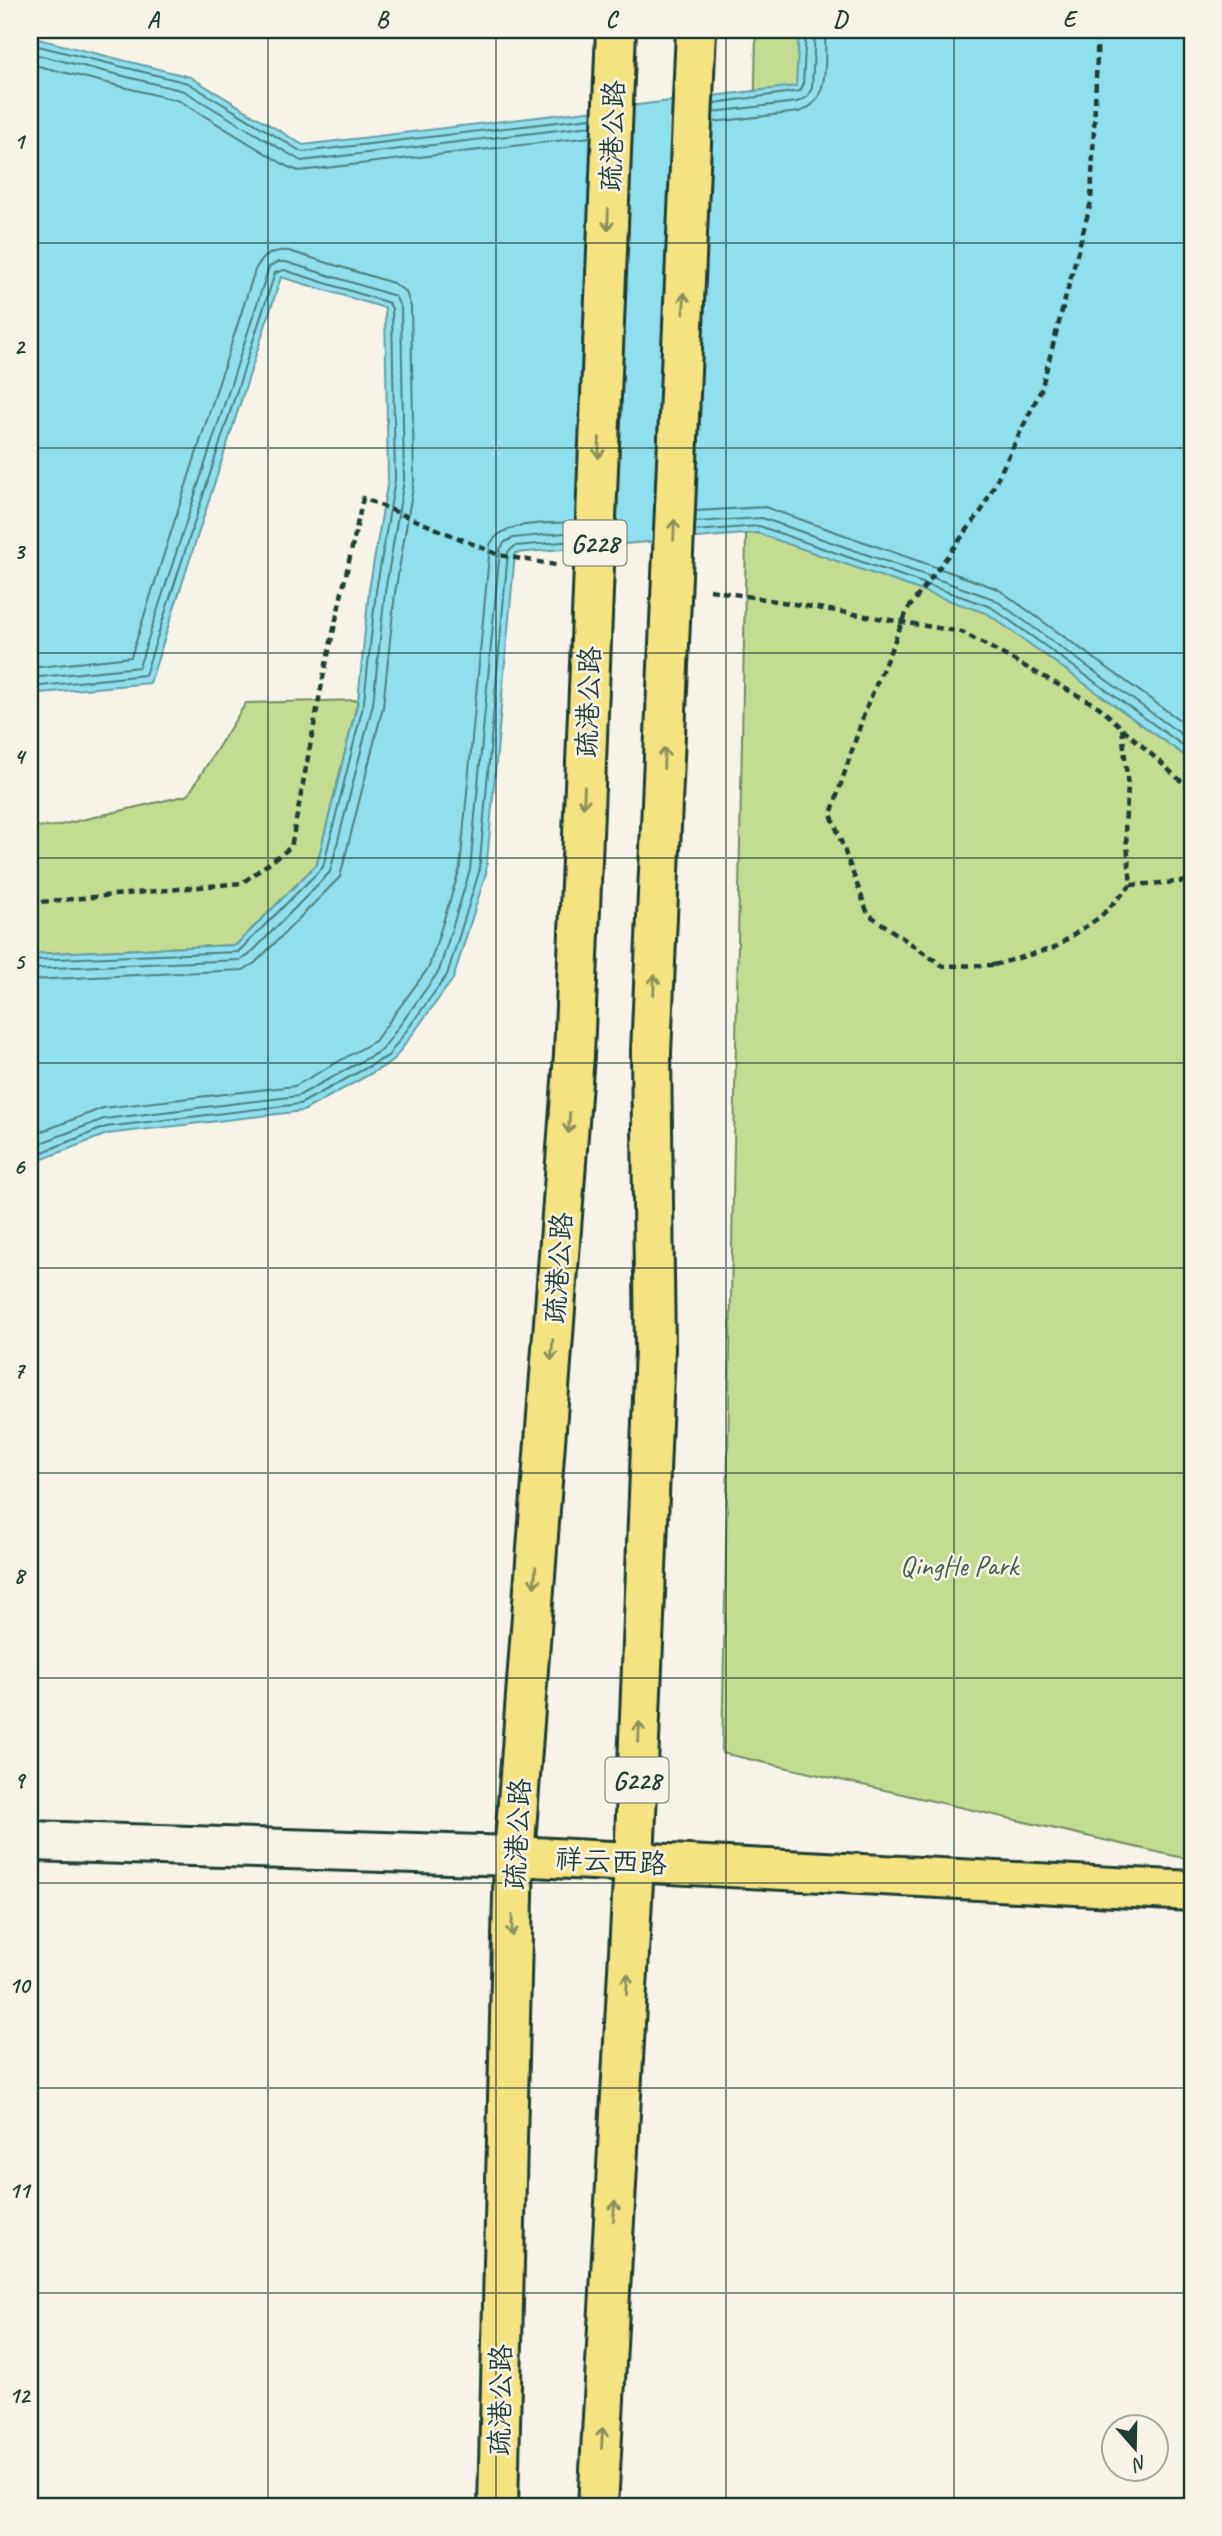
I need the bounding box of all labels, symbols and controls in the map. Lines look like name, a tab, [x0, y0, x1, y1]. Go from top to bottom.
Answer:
text: A	[147, 5, 161, 34]
text: B	[376, 5, 390, 34]
text: C	[606, 5, 620, 34]
text: D	[833, 5, 849, 34]
text: E	[1063, 5, 1079, 34]
street label: 疏港公路	[593, 79, 631, 193]
text: 1	[14, 127, 27, 156]
one-way arrow	[602, 209, 615, 232]
one-way arrow	[677, 292, 690, 315]
text: 2	[14, 332, 27, 361]
one-way arrow	[592, 436, 605, 459]
one-way arrow	[667, 519, 680, 542]
road number: G228	[564, 520, 626, 566]
text: 3	[14, 537, 27, 566]
street label: 疏港公路	[569, 645, 607, 759]
text: 4	[14, 742, 27, 771]
one-way arrow	[657, 747, 670, 770]
one-way arrow	[578, 786, 591, 809]
text: 5	[14, 947, 26, 976]
one-way arrow	[648, 974, 661, 997]
one-way arrow	[562, 1112, 575, 1134]
text: 6	[14, 1152, 27, 1181]
street label: 疏港公路	[537, 1211, 579, 1325]
one-way arrow	[545, 1339, 558, 1361]
text: 7	[14, 1356, 27, 1385]
park label: QingHe Park	[900, 1548, 1021, 1583]
text: 8	[14, 1561, 27, 1590]
one-way arrow	[528, 1565, 541, 1588]
one-way arrow	[633, 1721, 646, 1744]
road number: G228	[606, 1758, 668, 1802]
text: 9	[14, 1766, 27, 1795]
street label: 疏港公路	[497, 1777, 537, 1891]
street label: 祥云西路	[554, 1841, 668, 1881]
one-way arrow	[506, 1915, 519, 1938]
text: 10	[9, 1971, 32, 2000]
one-way arrow	[621, 1973, 634, 1996]
text: 11	[9, 2176, 32, 2205]
one-way arrow	[608, 2200, 621, 2223]
street label: 疏港公路	[482, 2344, 518, 2456]
text: 12	[9, 2381, 32, 2410]
north arrow	[1100, 2414, 1170, 2484]
one-way arrow	[595, 2427, 608, 2450]
text: N	[1128, 2450, 1150, 2477]

